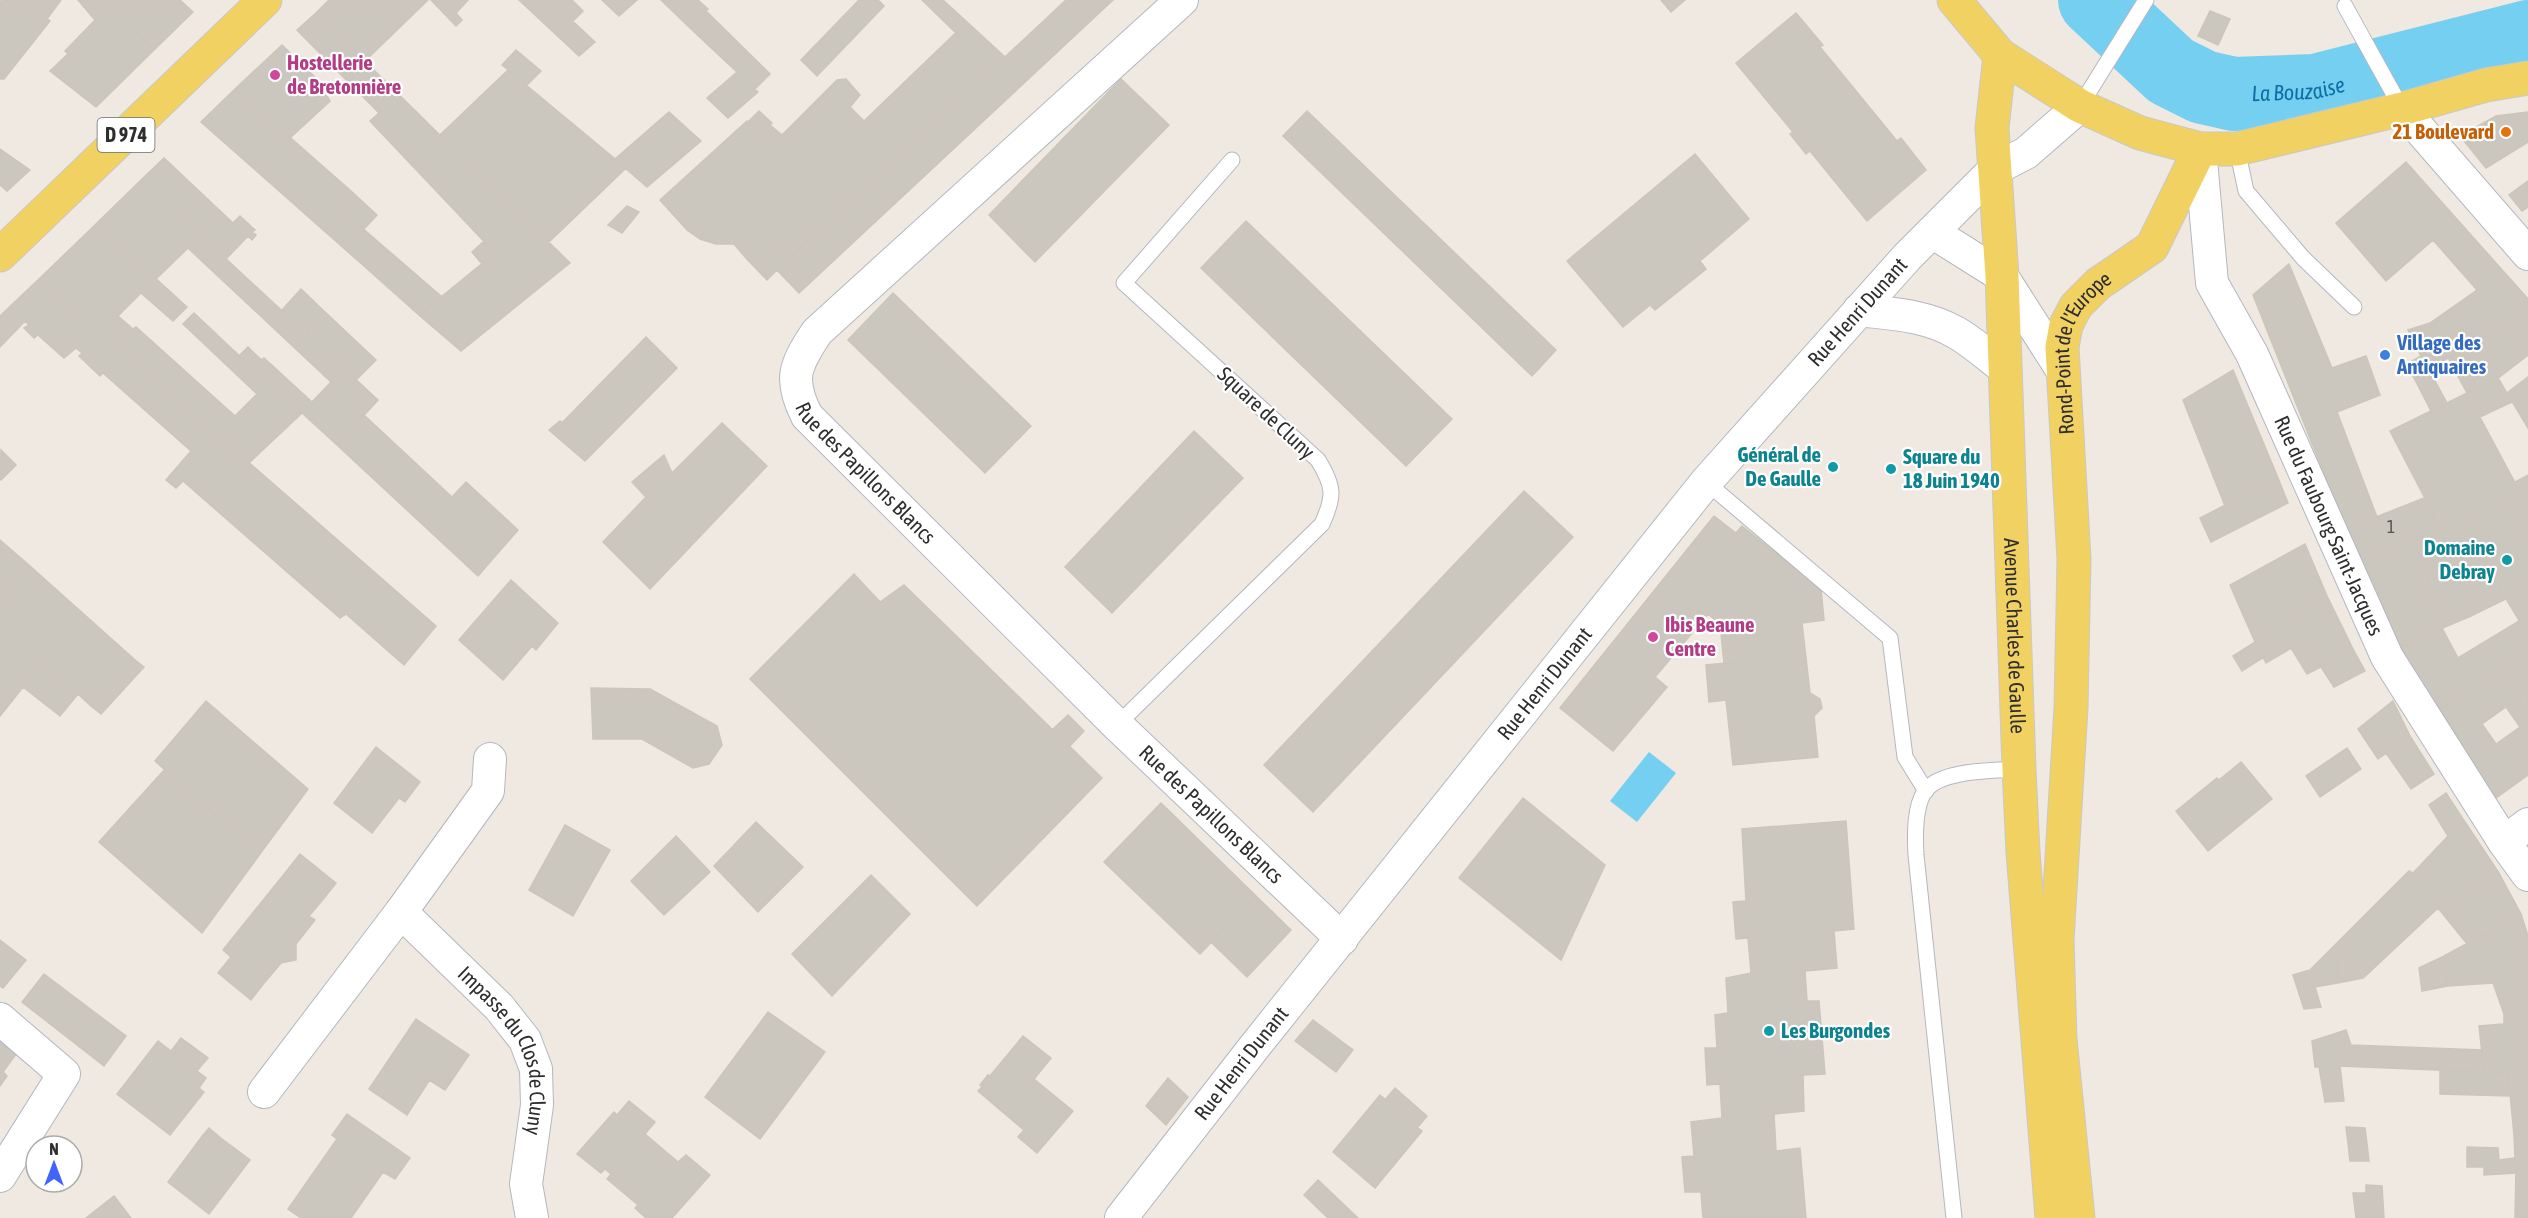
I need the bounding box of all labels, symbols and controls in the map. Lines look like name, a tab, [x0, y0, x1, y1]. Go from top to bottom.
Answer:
place label: Hostellerie de Bretonnière	[287, 50, 401, 98]
marker: Hostellerie de Bretonnière	[268, 68, 282, 82]
water label: La Bouzaise	[2251, 71, 2348, 106]
road number: D 974	[98, 118, 154, 152]
place label: 21 Boulevard	[2392, 119, 2494, 143]
marker: 21 Boulevard	[2499, 125, 2513, 139]
street label: Rue Henri Dunant	[1802, 252, 1912, 371]
street label: Rond-Point de l'Europe	[2049, 266, 2115, 435]
place label: Village des Antiquaires	[2396, 330, 2487, 378]
marker: Village des Antiquaires	[2378, 348, 2392, 362]
street label: Square de Cluny	[1213, 361, 1320, 463]
street label: Rue des Papillons Blancs	[791, 398, 941, 548]
street label: Rue du Faubourg Saint-Jacques	[2270, 412, 2389, 639]
place label: Général de De Gaulle	[1737, 442, 1821, 490]
place label: Square du 18 Juin 1940	[1903, 444, 2000, 492]
marker: Général de De Gaulle	[1826, 460, 1840, 474]
marker: Square du 18 Juin 1940	[1884, 462, 1898, 476]
house number: 1	[2387, 516, 2395, 537]
place label: Domaine Debray	[2424, 535, 2495, 583]
street label: Avenue Charles de Gaulle	[2000, 538, 2031, 734]
marker: Domaine Debray	[2500, 553, 2514, 567]
place label: Ibis Beaune Centre	[1665, 612, 1755, 660]
street label: Rue Henri Dunant	[1492, 622, 1596, 744]
marker: Ibis Beaune Centre	[1646, 630, 1660, 644]
street label: Rue des Papillons Blancs	[1135, 740, 1289, 888]
street label: Impasse du Clos de Cluny	[454, 961, 550, 1137]
street label: Rue Henri Dunant	[1189, 1002, 1293, 1124]
place label: Les Burgondes	[1781, 1018, 1891, 1042]
marker: Les Burgondes	[1762, 1024, 1776, 1038]
north arrow	[24, 1134, 84, 1194]
text: N	[49, 1140, 59, 1158]

